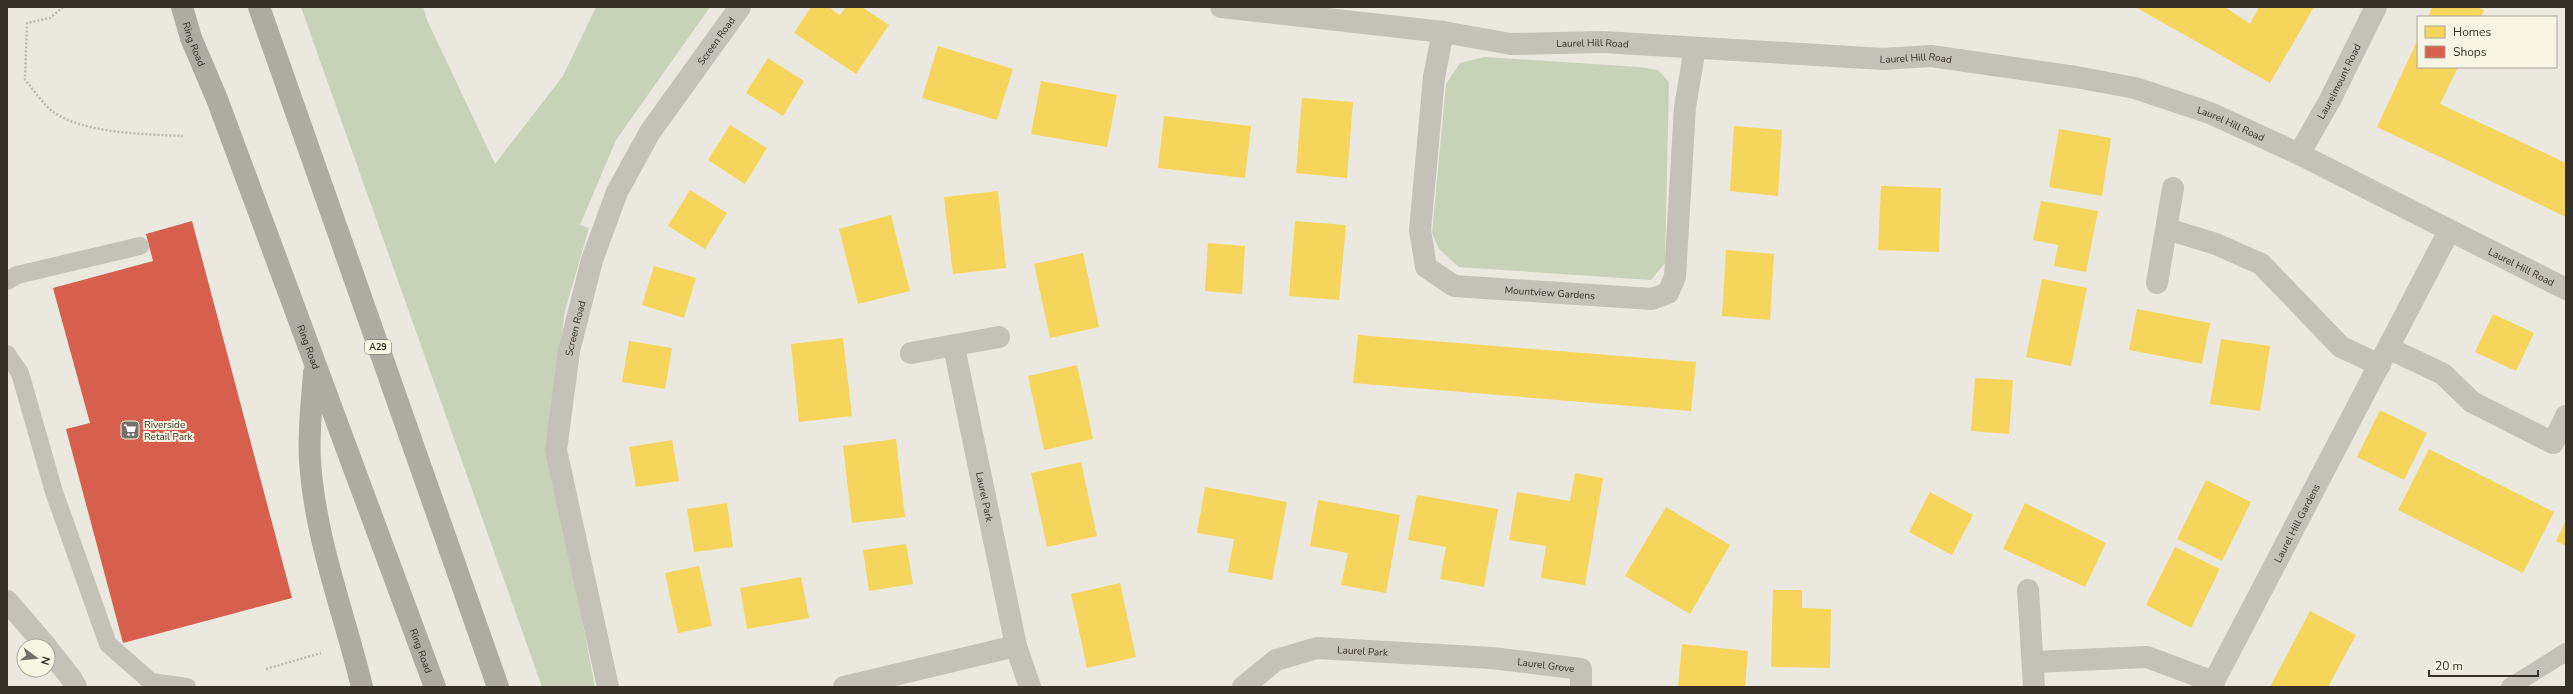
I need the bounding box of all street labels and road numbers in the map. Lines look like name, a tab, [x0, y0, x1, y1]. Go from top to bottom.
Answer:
street label: Screen Road	[694, 14, 739, 68]
street label: Ring Road	[179, 20, 208, 69]
street label: Laurel Hill Road	[1556, 36, 1629, 52]
street label: Laurelmount Road	[2314, 41, 2365, 122]
street label: Laurel Hill Road	[1879, 50, 1953, 67]
street label: Laurel Hill Road	[2195, 103, 2267, 145]
street label: Laurel Hill Road	[2486, 245, 2557, 290]
street label: Mountview Gardens	[1504, 283, 1596, 303]
street label: Screen Road	[562, 299, 589, 357]
street label: Ring Road	[293, 323, 323, 372]
road number: A29	[365, 340, 391, 354]
street label: Laurel Park	[972, 471, 996, 524]
street label: Laurel Hill Gardens	[2271, 481, 2324, 565]
street label: Ring Road	[406, 627, 435, 675]
street label: Laurel Park	[1337, 643, 1389, 660]
street label: Laurel Grove	[1516, 655, 1575, 676]

